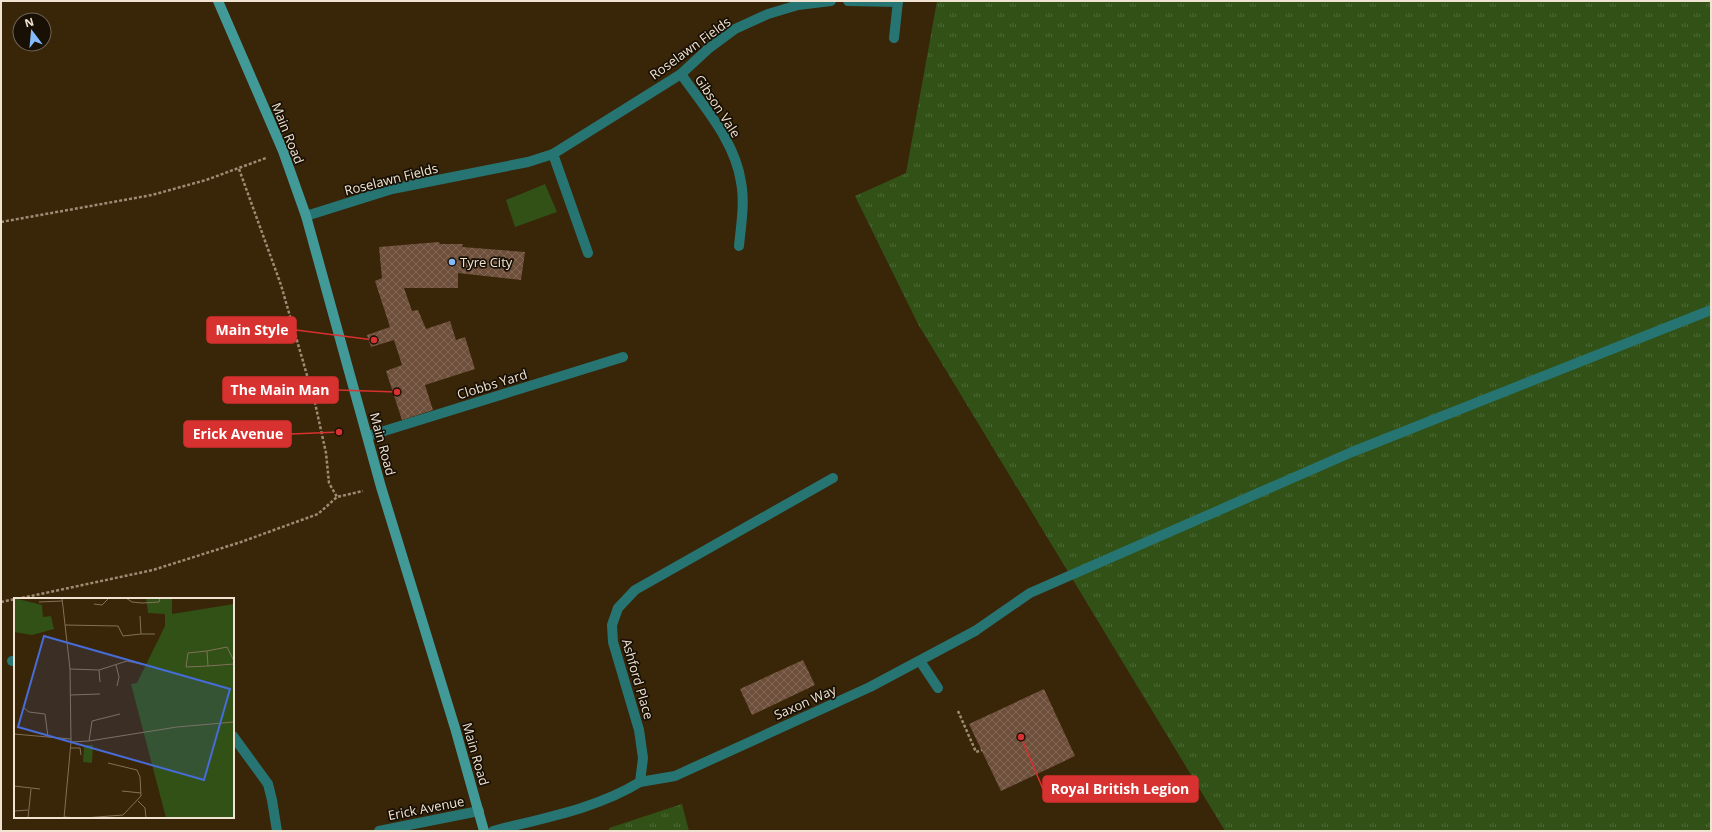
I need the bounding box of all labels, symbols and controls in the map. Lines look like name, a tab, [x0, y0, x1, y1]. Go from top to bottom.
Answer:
north arrow	[12, 12, 52, 52]
text: N	[23, 13, 35, 30]
street label: Roselawn Fields	[646, 13, 734, 83]
street label: Gibson Vale	[691, 71, 745, 141]
street label: Main Road	[268, 100, 308, 166]
street label: Roselawn Fields	[342, 159, 440, 199]
place label: Tyre City	[460, 253, 513, 271]
marker: Tyre City	[447, 257, 457, 267]
callout: Main Style	[207, 317, 296, 343]
text: Main Style	[215, 320, 289, 339]
street label: Clobbs Yard	[455, 365, 529, 403]
callout: The Main Man	[223, 377, 338, 403]
text: The Main Man	[231, 380, 329, 399]
street label: Main Road	[366, 410, 400, 478]
callout: Erick Avenue	[184, 421, 291, 447]
text: Erick Avenue	[193, 424, 283, 443]
inset map	[14, 598, 234, 818]
street label: Ashford Place	[618, 637, 658, 721]
street label: Saxon Way	[771, 680, 839, 724]
street label: Main Road	[458, 720, 494, 788]
callout: Royal British Legion	[1043, 776, 1198, 802]
text: Royal British Legion	[1051, 779, 1189, 798]
street label: Erick Avenue	[386, 792, 466, 824]

